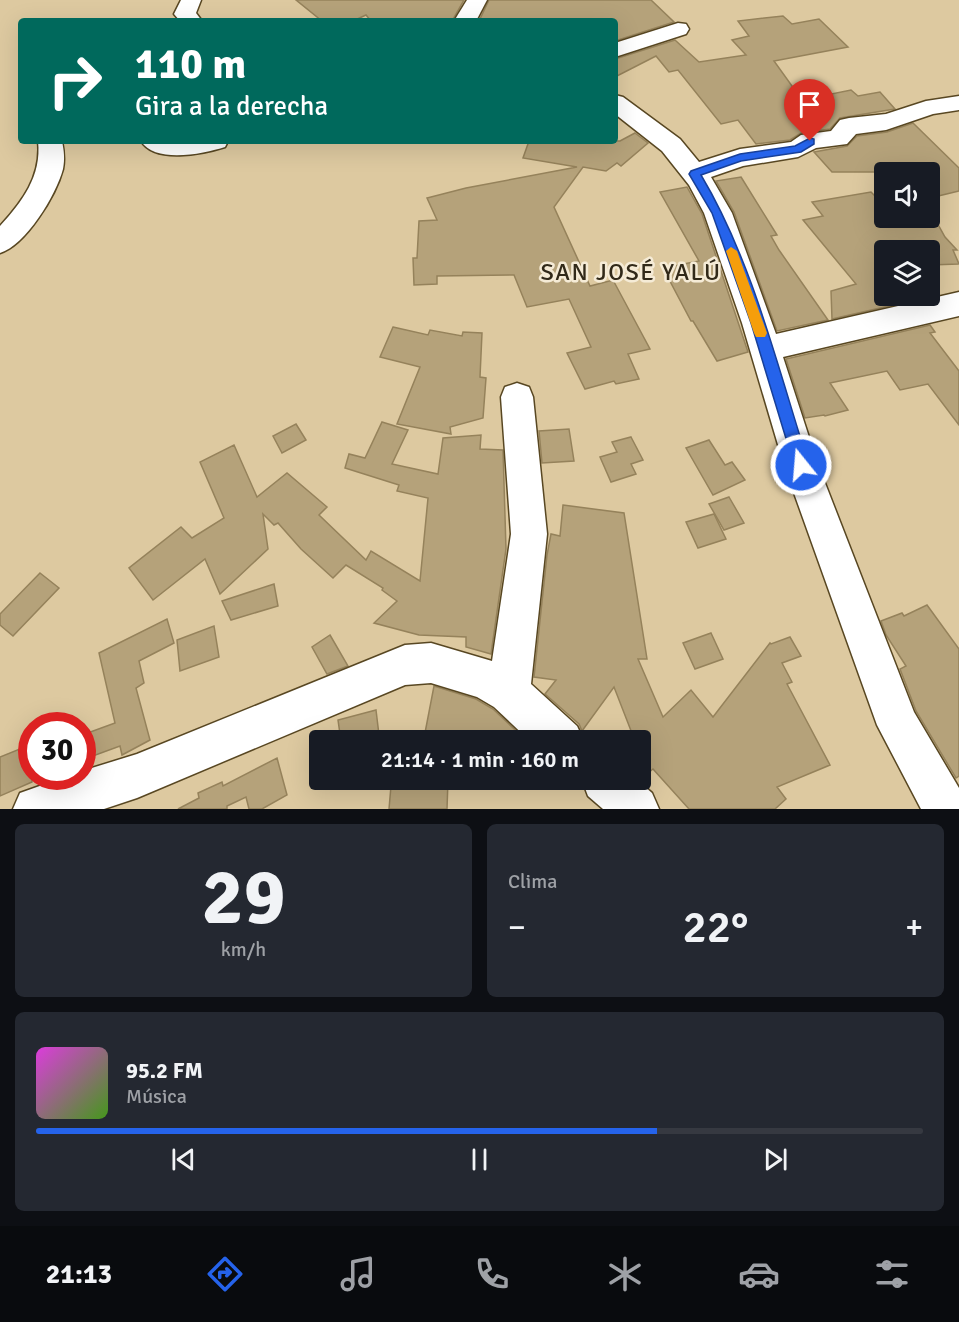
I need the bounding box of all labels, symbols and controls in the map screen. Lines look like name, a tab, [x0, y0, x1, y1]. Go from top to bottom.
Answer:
text: 110 m	[135, 39, 246, 90]
icon: right	[36, 42, 114, 120]
pin	[784, 79, 835, 141]
icon: arrive	[793, 88, 826, 121]
text: Gira a la derecha	[135, 90, 328, 123]
map controls	[874, 162, 940, 306]
button: sound	[874, 162, 940, 228]
button: layers	[874, 240, 940, 306]
district label: SAN JOSÉ YALÚ	[540, 257, 722, 287]
position arrow	[769, 433, 833, 497]
speed limit sign: 30	[18, 712, 96, 790]
text: 21:14 · 1 min · 160 m	[381, 746, 579, 773]
text: 29	[201, 850, 286, 946]
text: Clima	[508, 869, 557, 894]
text: 22°	[683, 900, 748, 955]
text: −	[508, 907, 526, 948]
text: +	[905, 907, 923, 948]
text: km/h	[221, 937, 266, 962]
text: 95.2 FM	[126, 1057, 203, 1084]
text: Música	[126, 1084, 187, 1109]
icon: previous	[167, 1143, 200, 1176]
icon: pause	[463, 1143, 496, 1176]
icon: next	[759, 1143, 792, 1176]
icon: directions	[204, 1253, 246, 1295]
icon: music	[337, 1253, 379, 1295]
icon: phone	[471, 1253, 513, 1295]
icon: climate	[604, 1253, 646, 1295]
icon: car	[738, 1253, 780, 1295]
icon: filters	[871, 1253, 913, 1295]
text: 21:13	[46, 1258, 112, 1291]

